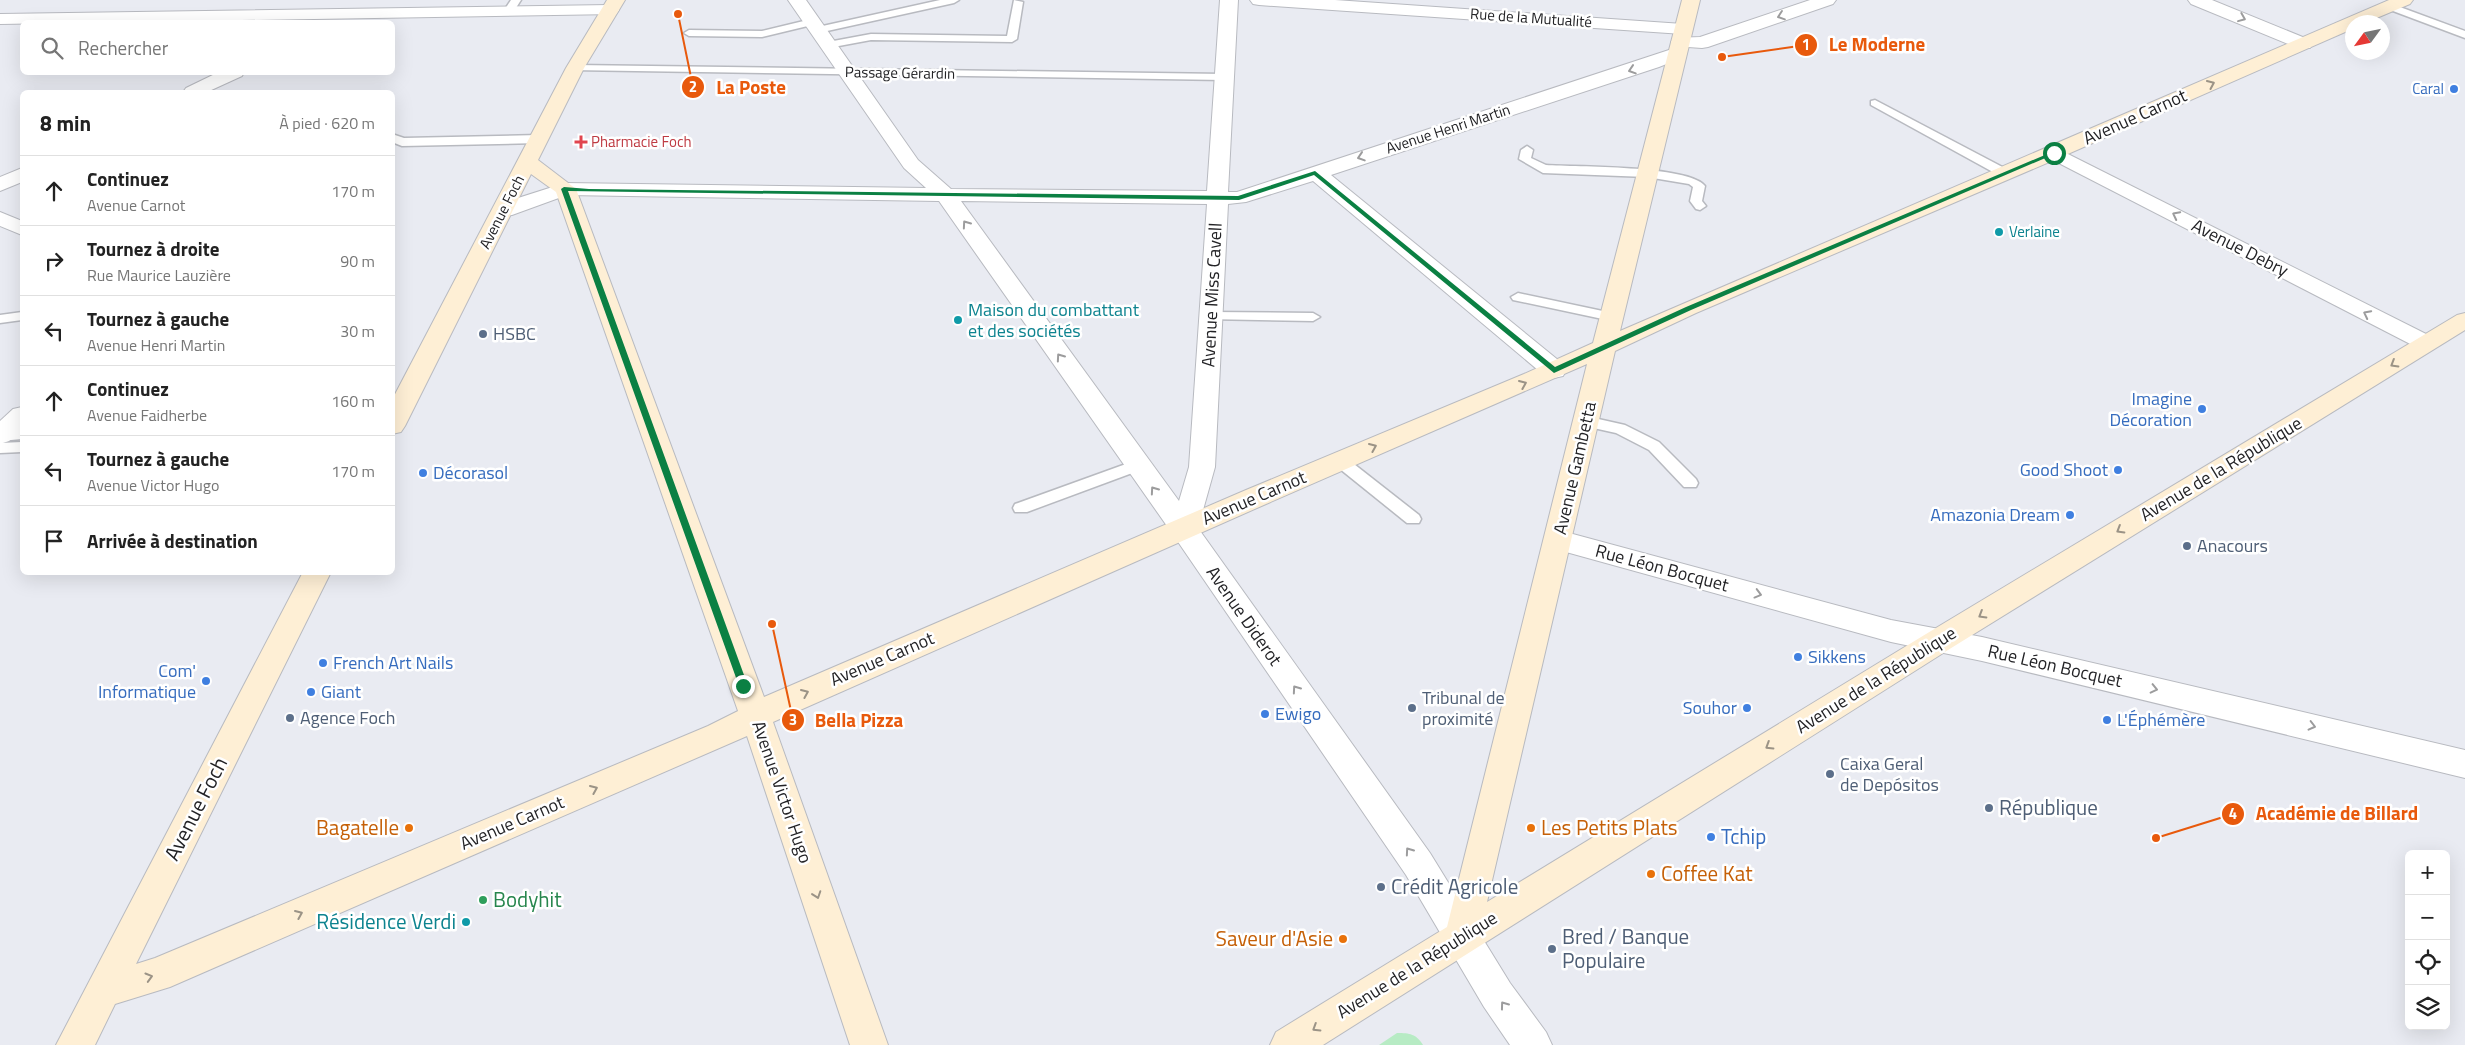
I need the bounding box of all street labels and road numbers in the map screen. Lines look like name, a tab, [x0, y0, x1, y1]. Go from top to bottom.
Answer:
street label: Rue de la Mutualité	[1469, 2, 1593, 33]
street label: Passage Gérardin	[845, 60, 955, 85]
street label: Avenue Carnot	[2079, 81, 2191, 151]
street label: Avenue Henri Martin	[1383, 98, 1513, 159]
street label: Avenue Foch	[473, 171, 530, 253]
street label: Avenue Debry	[2187, 212, 2294, 284]
street label: Avenue Miss Cavell	[1194, 222, 1229, 368]
street label: Avenue Gambetta	[1546, 399, 1603, 537]
street label: Avenue de la République	[2135, 409, 2307, 528]
street label: Avenue Carnot	[1198, 463, 1311, 532]
street label: Rue Léon Bocquet	[1592, 537, 1733, 598]
street label: Avenue Diderot	[1200, 560, 1289, 672]
street label: Avenue de la République	[1790, 619, 1961, 740]
street label: Avenue Carnot	[826, 624, 939, 693]
street label: Rue Léon Bocquet	[1985, 637, 2126, 694]
street label: Avenue Victor Hugo	[745, 717, 819, 867]
street label: Avenue Foch	[155, 751, 235, 866]
street label: Avenue Carnot	[456, 788, 569, 857]
street label: Avenue de la République	[1331, 904, 1502, 1025]

